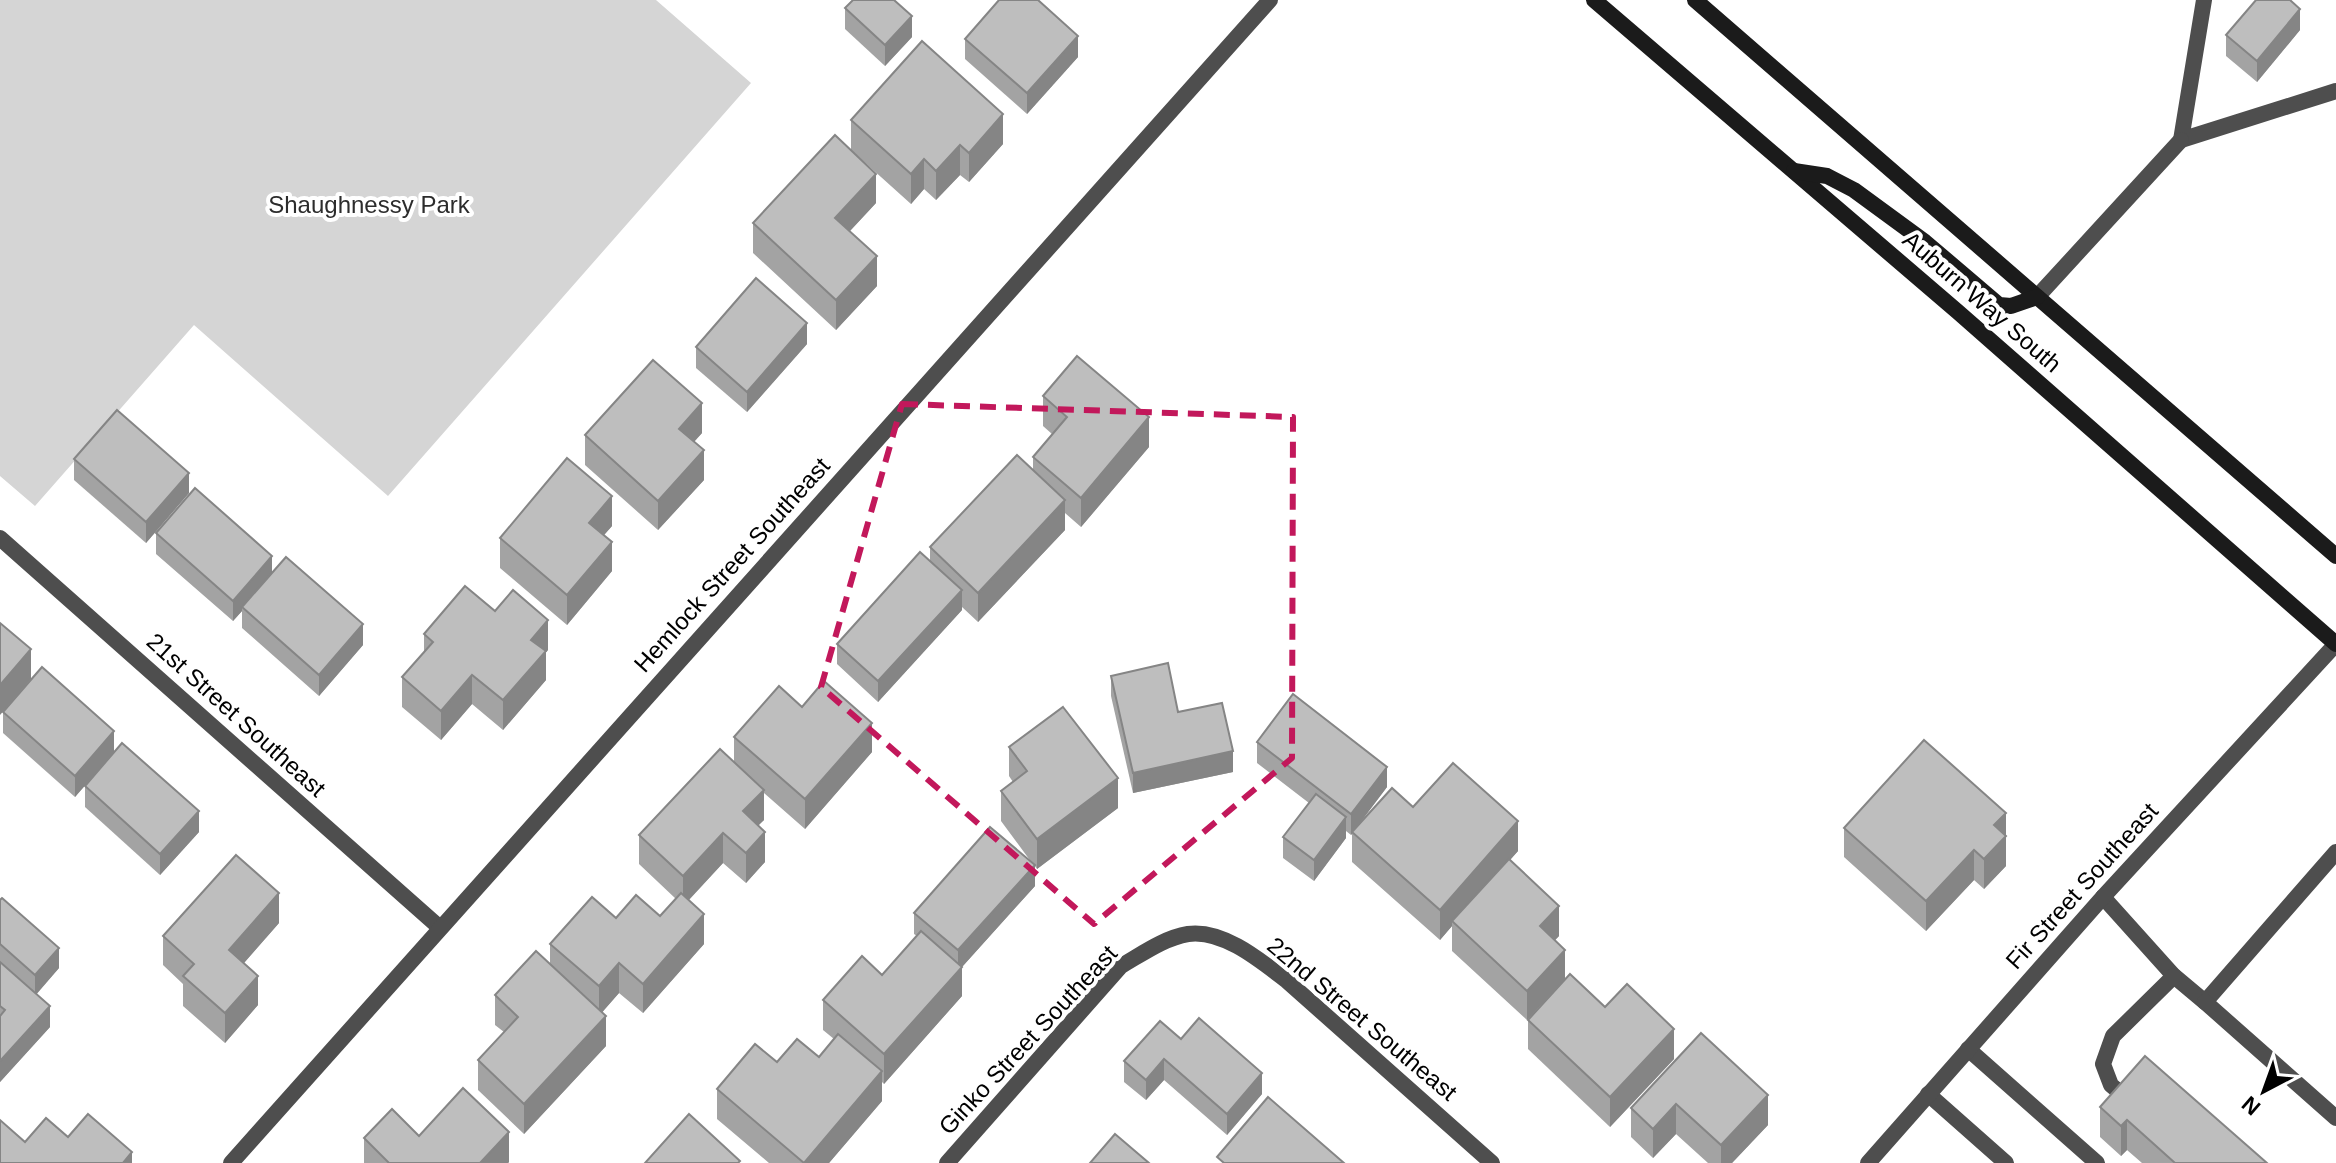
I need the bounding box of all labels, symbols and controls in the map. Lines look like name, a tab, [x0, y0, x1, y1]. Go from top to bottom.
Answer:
park label: Shaughnessy Park	[268, 191, 471, 218]
street label: Auburn Way South	[1898, 226, 2067, 378]
street label: Hemlock Street Southeast	[628, 452, 835, 677]
street label: 21st Street Southeast	[142, 627, 331, 802]
street label: Fir Street Southeast	[2000, 797, 2163, 974]
street label: 22nd Street Southeast	[1262, 932, 1463, 1106]
street label: Ginko Street Southeast	[933, 939, 1122, 1140]
north arrow	[2224, 1051, 2304, 1131]
text: N	[2237, 1091, 2265, 1120]

